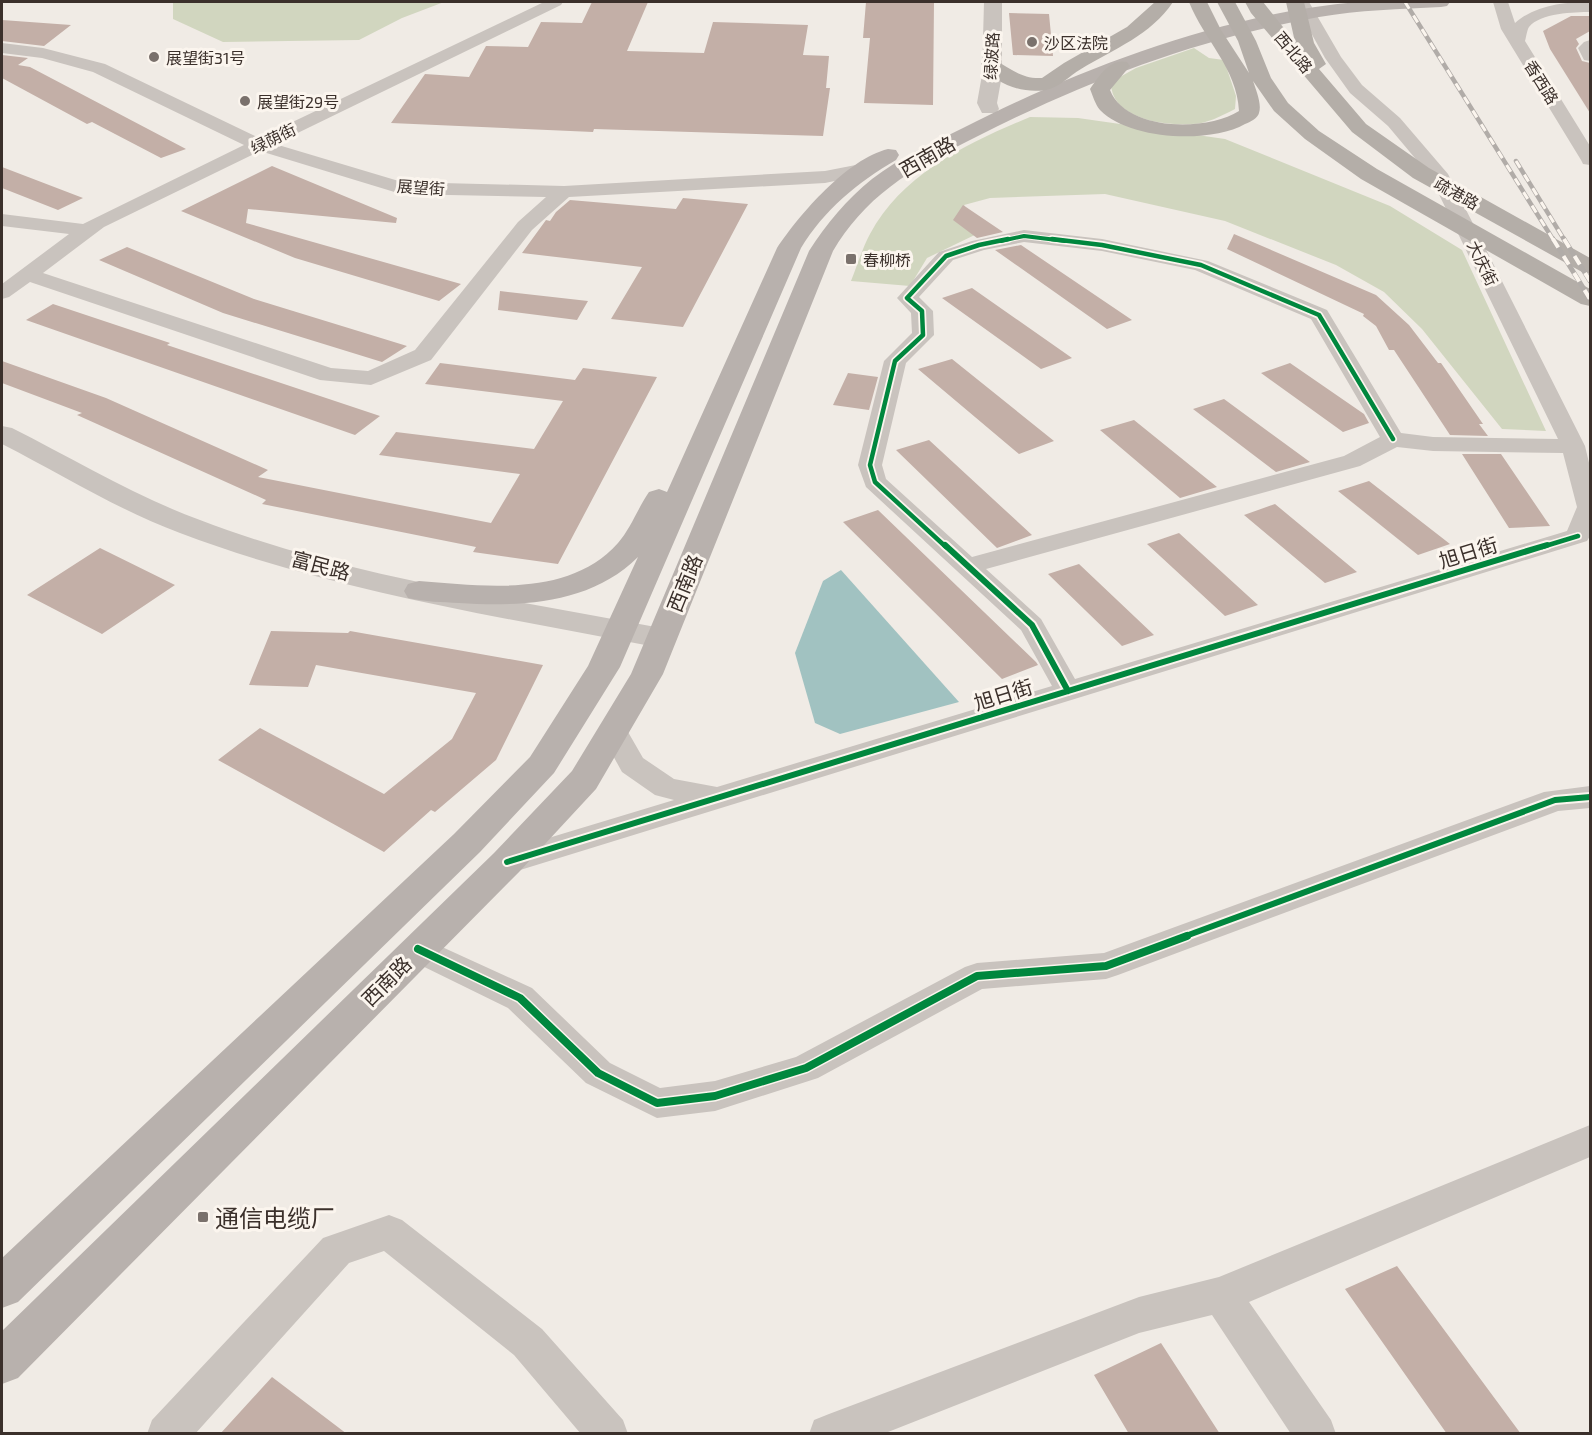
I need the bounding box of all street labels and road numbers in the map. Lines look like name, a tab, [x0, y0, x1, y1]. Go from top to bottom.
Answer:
street label: 西北路	[1271, 28, 1317, 76]
street label: 绿波路	[980, 32, 1002, 80]
street label: 香西路	[1521, 57, 1563, 107]
street label: 绿荫街	[247, 119, 299, 157]
street label: 西南路	[895, 131, 959, 181]
street label: 疏港路	[1431, 173, 1483, 213]
street label: 展望街	[396, 176, 446, 198]
street label: 大庆街	[1464, 237, 1502, 289]
street label: 旭日街	[1436, 532, 1500, 572]
street label: 富民路	[289, 546, 353, 584]
street label: 西南路	[662, 551, 706, 615]
street label: 旭日街	[971, 674, 1035, 714]
street label: 西南路	[356, 951, 416, 1011]

